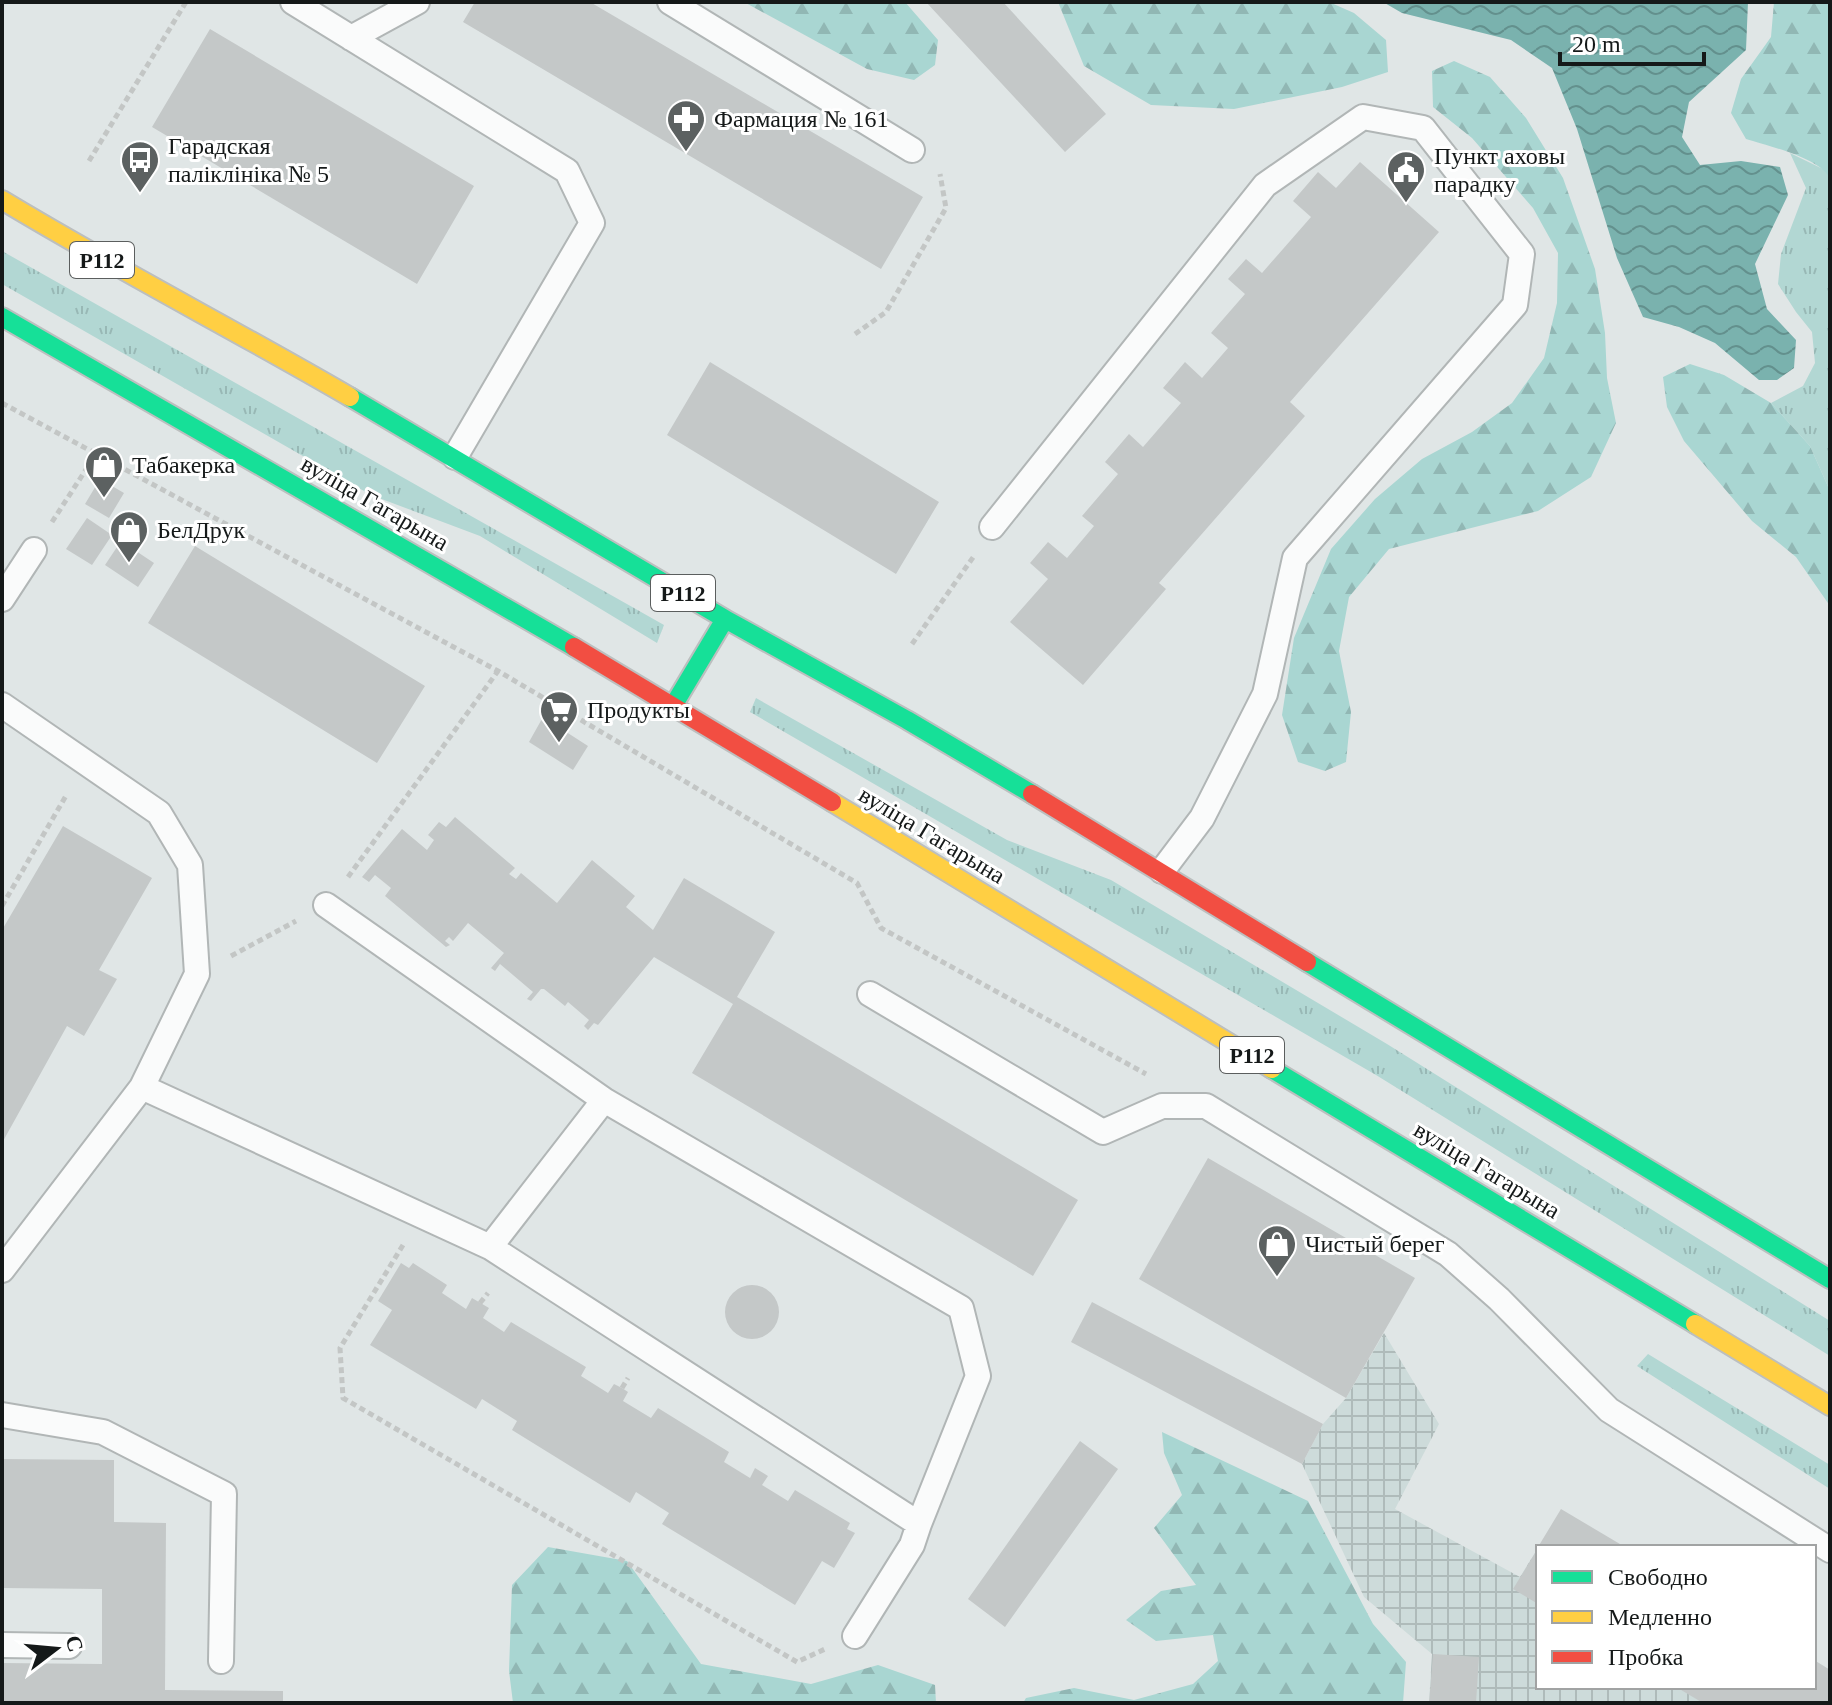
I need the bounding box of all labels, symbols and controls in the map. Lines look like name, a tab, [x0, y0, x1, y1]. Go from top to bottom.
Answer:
scale bar	[1560, 16, 1704, 66]
text: 20 m	[1572, 31, 1621, 57]
pharmacy icon: Фармация № 161	[665, 98, 707, 153]
place label: Фармация № 161	[714, 106, 889, 132]
place label: Гарадская паліклініка № 5	[168, 133, 329, 187]
bus stop icon: Гарадская паліклініка № 5	[119, 139, 161, 194]
place label: Пункт аховы парадку	[1434, 143, 1565, 197]
public building icon: Пункт аховы парадку	[1385, 149, 1427, 204]
road number: Р112	[70, 242, 134, 278]
shop icon: Табакерка	[83, 444, 125, 499]
street label: вуліца Гагарына	[297, 450, 454, 556]
place label: Табакерка	[132, 452, 236, 478]
shop icon: БелДрук	[108, 509, 150, 564]
place label: БелДрук	[157, 517, 245, 543]
road number: Р112	[651, 575, 715, 611]
supermarket icon: Продукты	[538, 689, 580, 744]
place label: Продукты	[587, 697, 690, 723]
street label: вуліца Гагарына	[854, 781, 1010, 889]
road number: Р112	[1220, 1037, 1284, 1073]
street label: вуліца Гагарына	[1409, 1116, 1565, 1224]
shop icon: Чистый берег	[1256, 1223, 1298, 1278]
place label: Чистый берег	[1305, 1231, 1445, 1257]
legend	[1536, 1545, 1816, 1689]
text: Свободно	[1608, 1564, 1708, 1590]
text: Медленно	[1608, 1604, 1712, 1630]
north arrow	[16, 1609, 96, 1689]
text: С	[61, 1633, 89, 1655]
text: Пробка	[1608, 1644, 1684, 1670]

